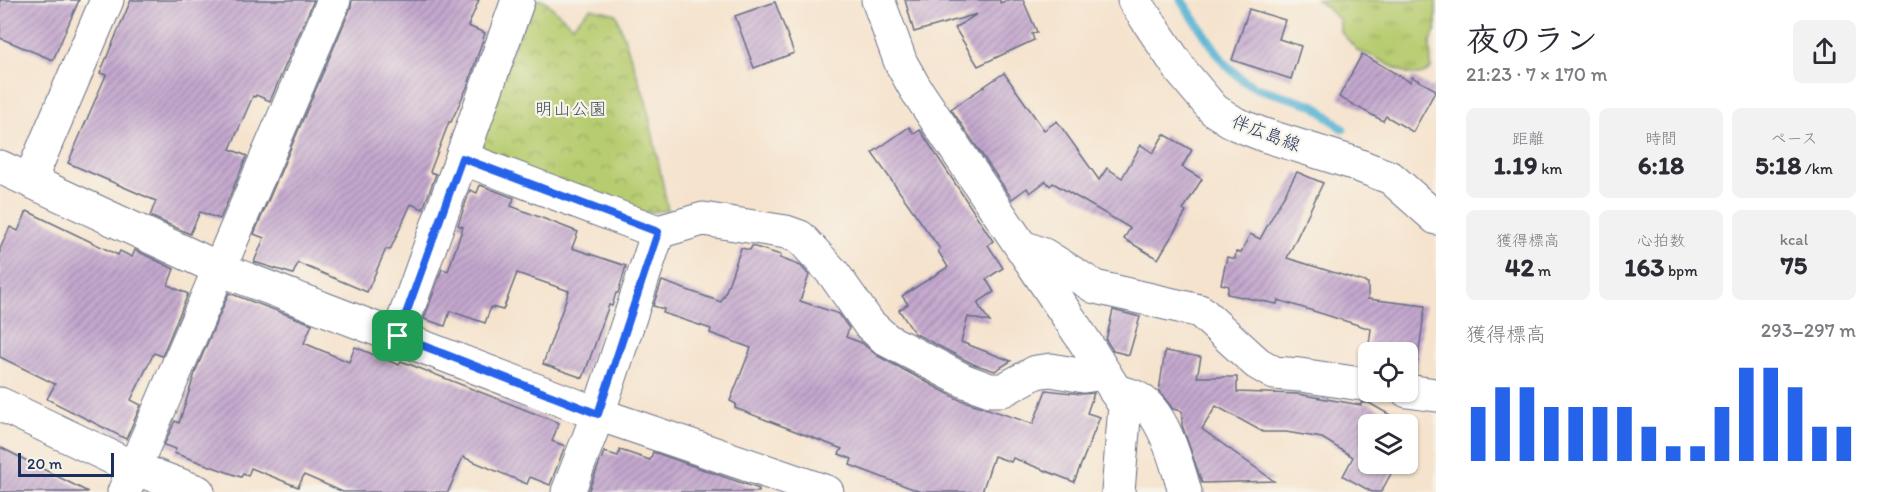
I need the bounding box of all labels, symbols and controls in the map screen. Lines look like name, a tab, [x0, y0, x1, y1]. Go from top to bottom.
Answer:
text: 夜のラン	[1466, 20, 1598, 59]
button: share	[1793, 20, 1856, 83]
text: 21:23 · 7 × 170 m	[1466, 62, 1607, 86]
park label: 明山公園	[535, 98, 607, 120]
street label: 伴広島線	[1228, 110, 1304, 156]
text: 距離	[1512, 129, 1544, 148]
text: 時間	[1645, 129, 1677, 148]
text: ペース	[1770, 129, 1818, 148]
text: 1.19	[1494, 149, 1538, 181]
text: 6:18	[1638, 149, 1684, 181]
text: 5:18	[1755, 149, 1801, 181]
text: km	[1538, 159, 1562, 178]
text: /km	[1801, 159, 1833, 178]
text: kcal	[1780, 230, 1808, 249]
text: 獲得標高	[1496, 231, 1560, 250]
text: 心拍数	[1637, 231, 1685, 250]
text: 75	[1781, 249, 1807, 281]
text: 42	[1505, 251, 1534, 283]
text: 163	[1624, 251, 1664, 283]
text: m	[1534, 261, 1551, 280]
text: bpm	[1664, 261, 1698, 280]
pin	[372, 310, 423, 361]
text: 293–297 m	[1761, 318, 1856, 342]
icon: arrive	[381, 319, 414, 352]
text: 獲得標高	[1466, 322, 1546, 346]
map controls	[1358, 342, 1418, 474]
button: locate	[1358, 342, 1418, 402]
button: layers	[1358, 414, 1418, 474]
scale bar	[18, 450, 114, 478]
text: 20 m	[27, 454, 62, 473]

